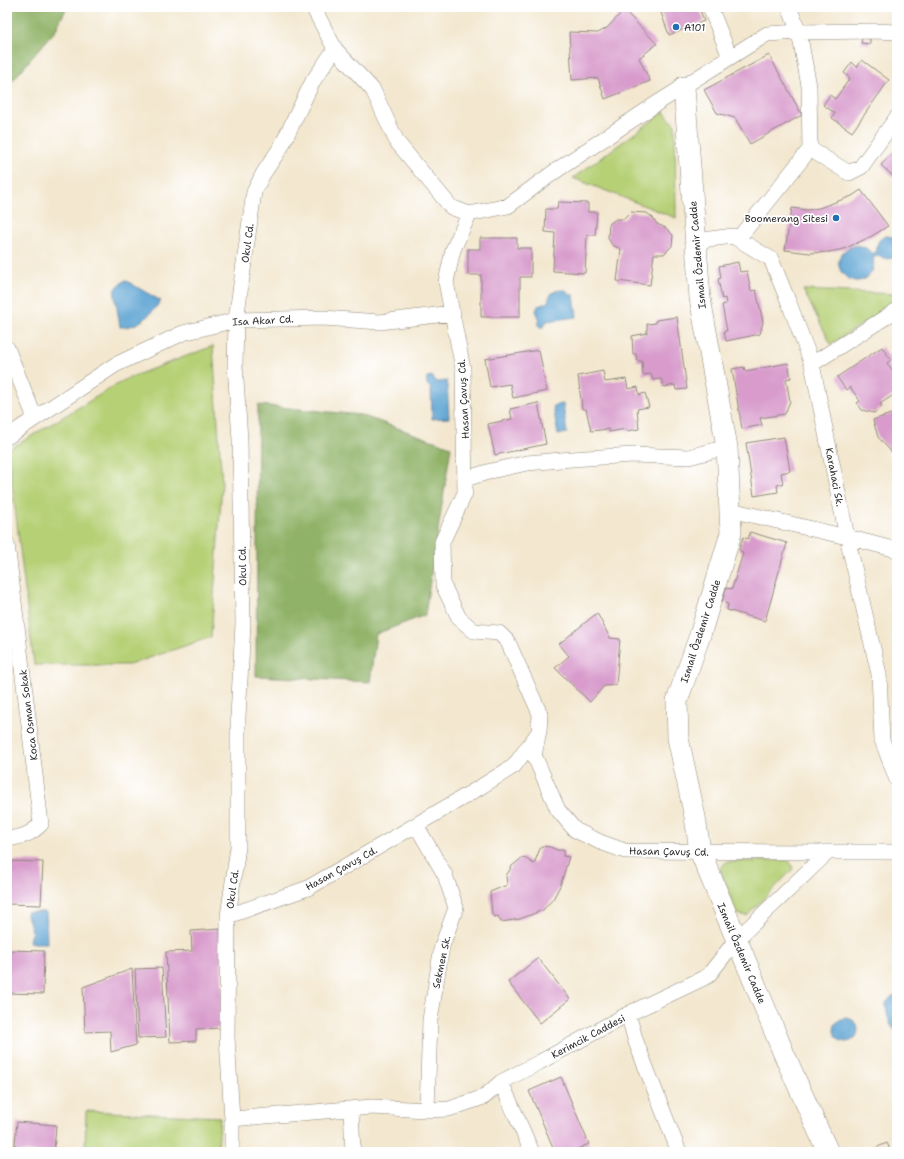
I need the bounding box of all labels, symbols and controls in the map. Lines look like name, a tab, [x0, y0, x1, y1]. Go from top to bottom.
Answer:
place label: A101	[684, 21, 705, 34]
marker: A101	[671, 22, 681, 32]
street label: Ismail Ôzdemir Cadde	[686, 200, 709, 309]
place label: Boomerang Sitesi	[745, 212, 828, 225]
marker: Boomerang Sitesi	[831, 213, 841, 223]
street label: Okul Cd.	[238, 222, 257, 264]
street label: Isa Akar Cd.	[232, 312, 294, 329]
street label: Hasan Çavuş Cd.	[455, 358, 472, 439]
street label: Karahaci Sk.	[822, 447, 847, 508]
street label: Okul Cd.	[236, 546, 249, 586]
street label: Ismail Ôzdemir Cadde	[678, 577, 723, 685]
street label: Koca Osman Sokak	[16, 668, 41, 761]
street label: Hasan Çavuş Cd.	[303, 843, 380, 893]
street label: Hasan Çavuş Cd.	[629, 844, 709, 859]
street label: Okul Cd.	[223, 868, 242, 910]
street label: Ismail Ôzdemir Cadde	[714, 901, 769, 1006]
street label: Sekmen Sk.	[430, 934, 454, 990]
street label: Kerimcik Caddesi	[549, 1011, 627, 1061]

